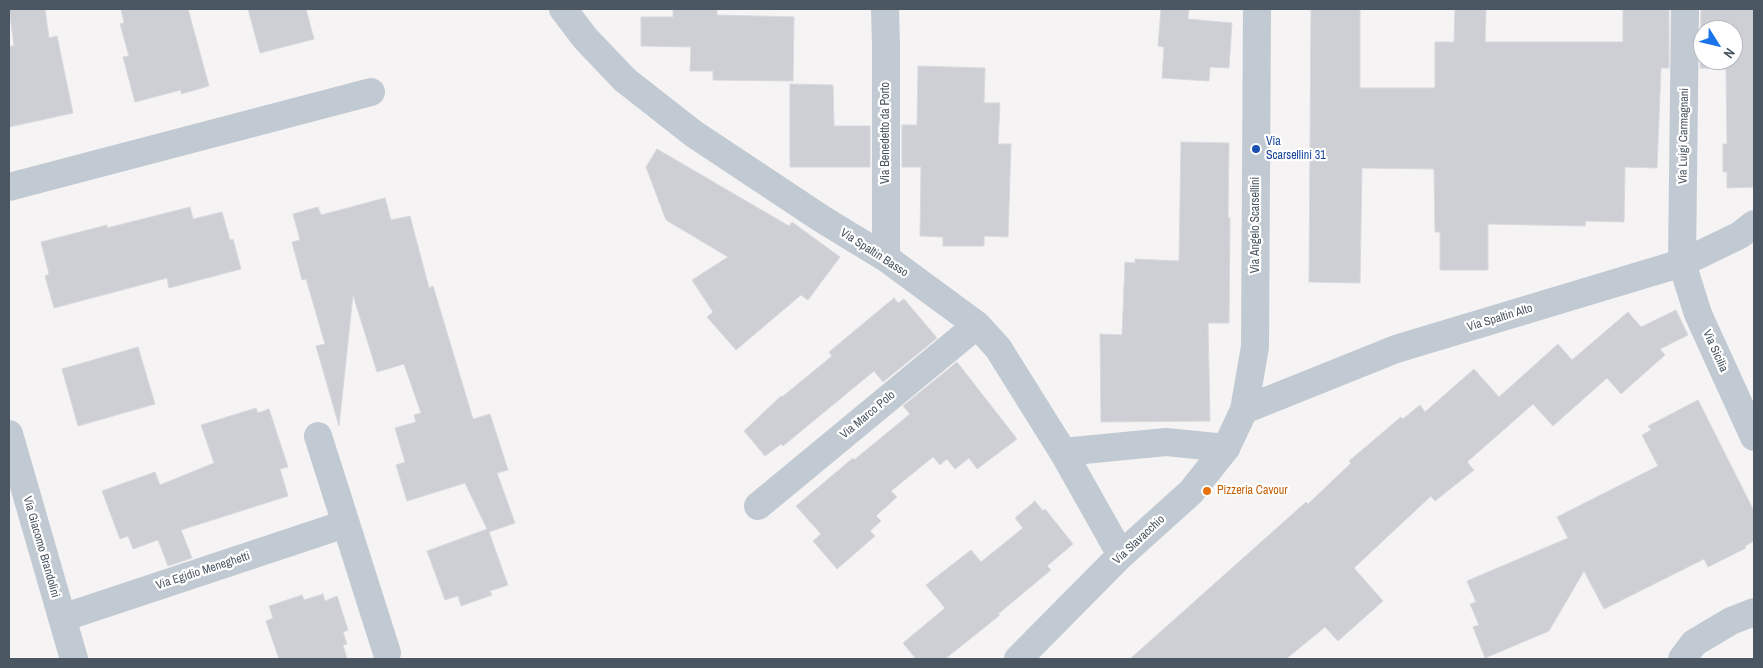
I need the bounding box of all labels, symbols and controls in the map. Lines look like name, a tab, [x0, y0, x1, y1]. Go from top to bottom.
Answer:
north arrow	[1693, 20, 1743, 70]
text: N	[1720, 45, 1739, 62]
street label: Via Benedetto da Porto	[879, 82, 893, 184]
street label: Via Luigi Carmagnani	[1676, 88, 1692, 184]
place label: Via Scarsellini 31	[1266, 135, 1326, 163]
marker: Via Scarsellini 31	[1250, 143, 1262, 155]
street label: Via Angelo Scarsellini	[1249, 177, 1263, 273]
street label: Via Spaltin Basso	[837, 226, 911, 280]
street label: Via Spaltin Alto	[1466, 301, 1534, 335]
street label: Via Sicilia	[1699, 328, 1731, 374]
street label: Via Marco Polo	[838, 388, 898, 442]
place label: Pizzeria Cavour	[1217, 484, 1288, 498]
marker: Pizzeria Cavour	[1201, 485, 1213, 497]
street label: Via Giacomo Brandolini	[20, 495, 62, 599]
street label: Via Slavacchio	[1110, 512, 1168, 568]
street label: Via Egidio Meneghetti	[154, 549, 252, 593]

